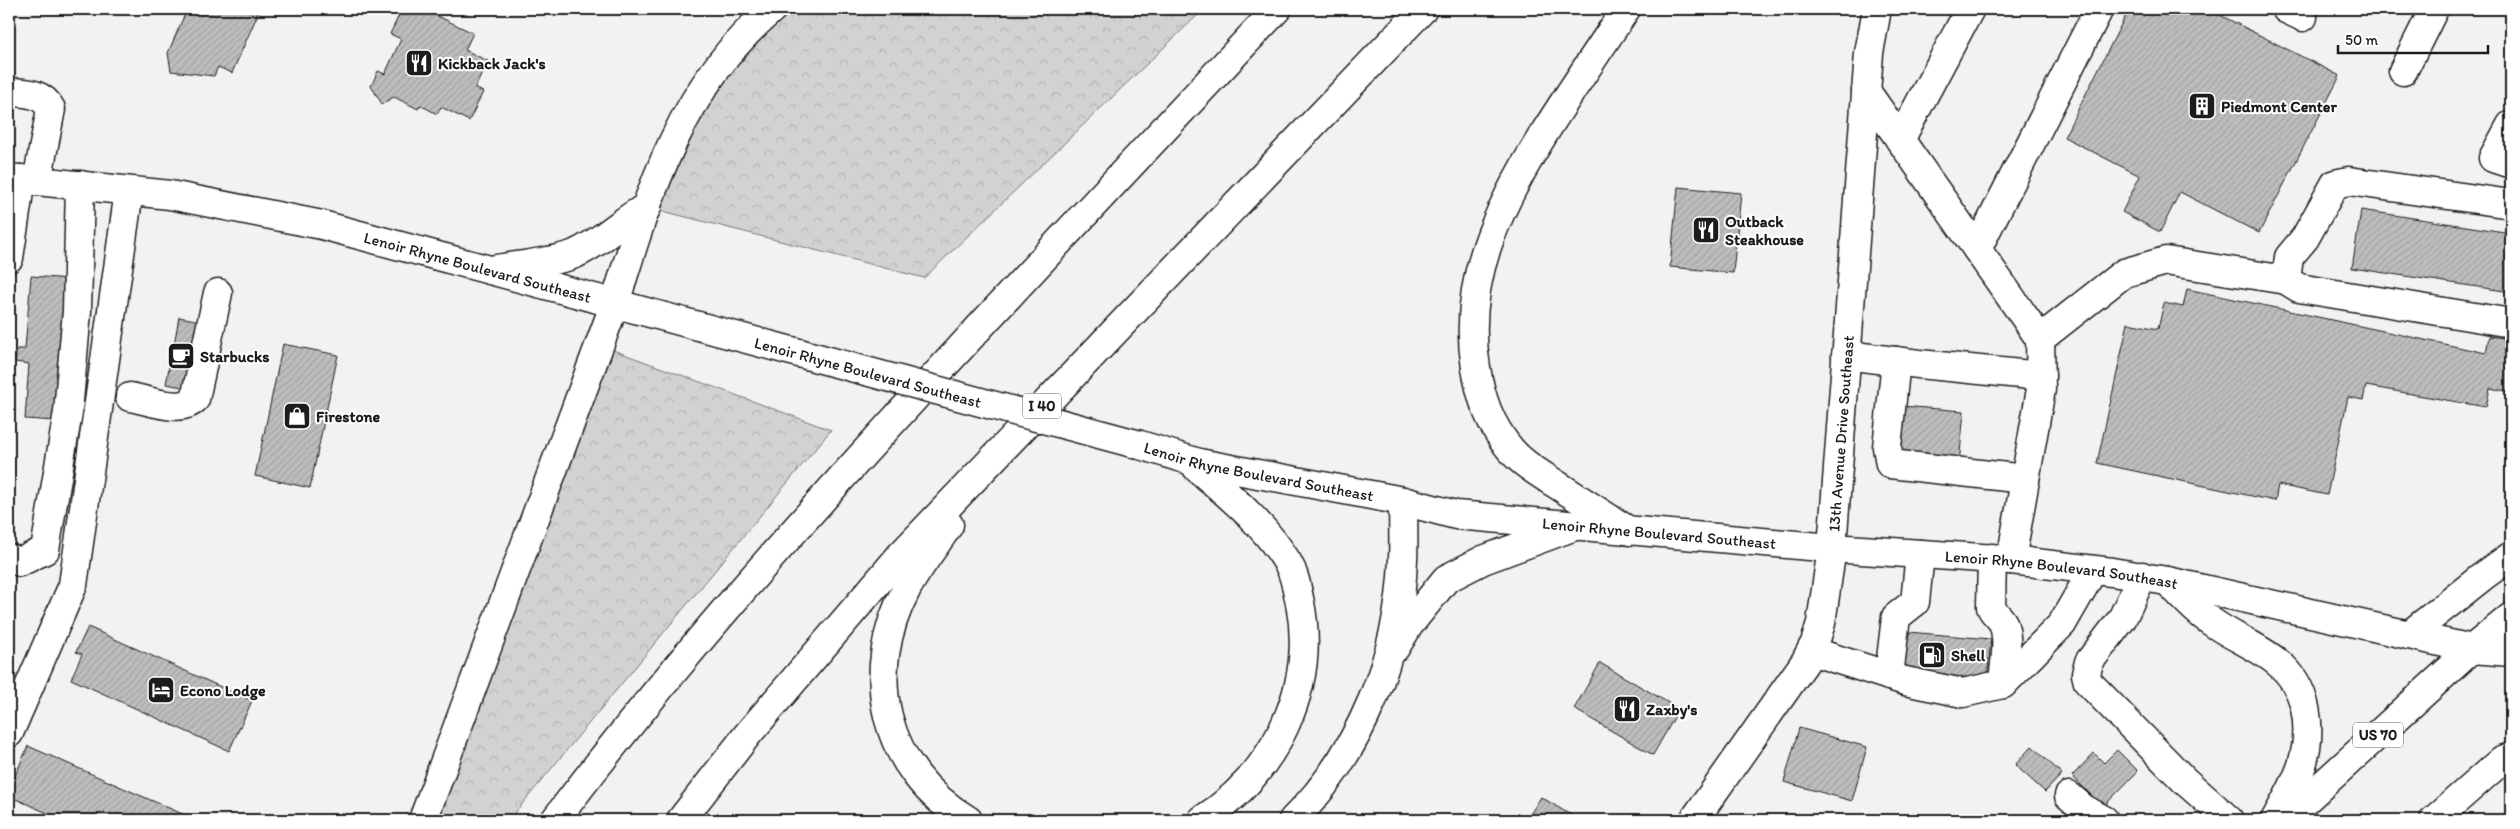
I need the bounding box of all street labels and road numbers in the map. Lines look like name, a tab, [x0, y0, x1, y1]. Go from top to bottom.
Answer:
street label: Lenoir Rhyne Boulevard Southeast	[362, 228, 593, 307]
street label: Lenoir Rhyne Boulevard Southeast	[752, 333, 983, 412]
street label: 13th Avenue Drive Southeast	[1824, 335, 1858, 533]
road number: I 40	[1023, 394, 1061, 418]
street label: Lenoir Rhyne Boulevard Southeast	[1142, 438, 1375, 505]
street label: Lenoir Rhyne Boulevard Southeast	[1542, 514, 1777, 553]
street label: Lenoir Rhyne Boulevard Southeast	[1944, 547, 2180, 593]
road number: US 70	[2353, 722, 2403, 748]

